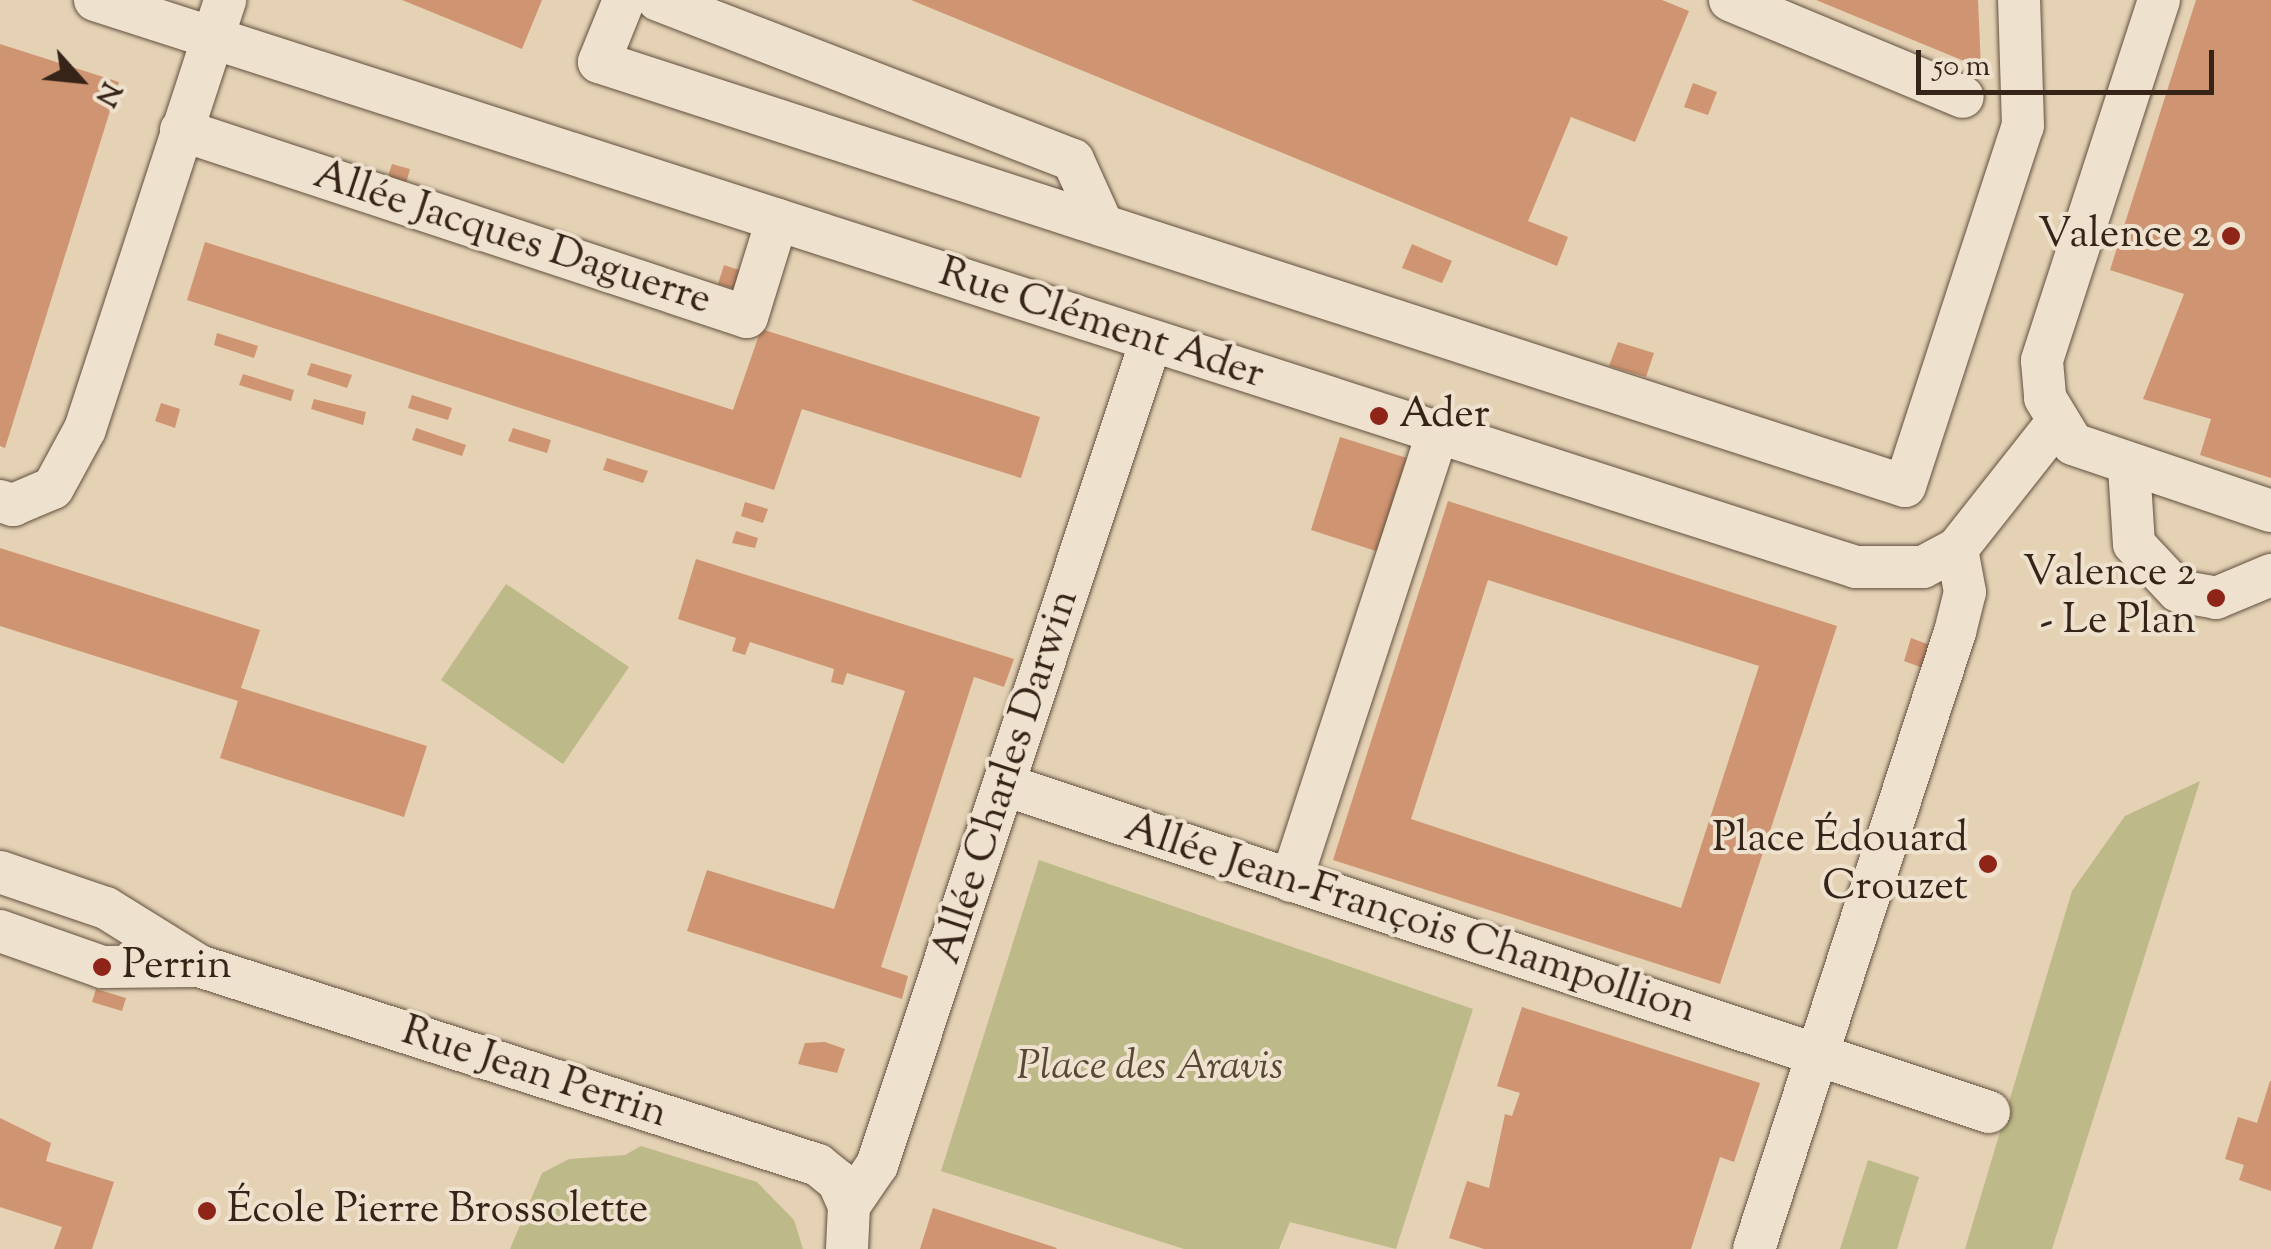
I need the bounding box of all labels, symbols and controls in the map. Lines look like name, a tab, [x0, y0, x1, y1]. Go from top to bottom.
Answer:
north arrow	[30, 30, 130, 130]
scale bar	[1921, 30, 2218, 92]
text: 50 m	[1933, 46, 1990, 89]
text: N	[84, 75, 130, 113]
street label: Allée Jacques Daguerre	[307, 151, 717, 327]
place label: Valence 2	[2038, 211, 2211, 261]
marker: Valence 2	[2220, 225, 2242, 247]
street label: Rue Clément Ader	[932, 249, 1270, 401]
place label: Ader	[1399, 391, 1490, 441]
marker: Ader	[1368, 405, 1390, 427]
place label: Valence 2 - Le Plan	[2023, 549, 2196, 648]
street label: Allée Charles Darwin	[923, 584, 1091, 970]
marker: Valence 2 - Le Plan	[2205, 587, 2227, 609]
street label: Allée Jean-François Champollion	[1118, 804, 1702, 1036]
place label: Place Édouard Crouzet	[1712, 815, 1968, 914]
marker: Place Édouard Crouzet	[1977, 853, 1999, 875]
place label: Perrin	[122, 942, 232, 992]
marker: Perrin	[91, 956, 113, 978]
street label: Rue Jean Perrin	[395, 1007, 673, 1141]
park label: Place des Aravis	[1017, 1043, 1283, 1093]
place label: École Pierre Brossolette	[227, 1186, 648, 1236]
marker: École Pierre Brossolette	[196, 1200, 218, 1222]

